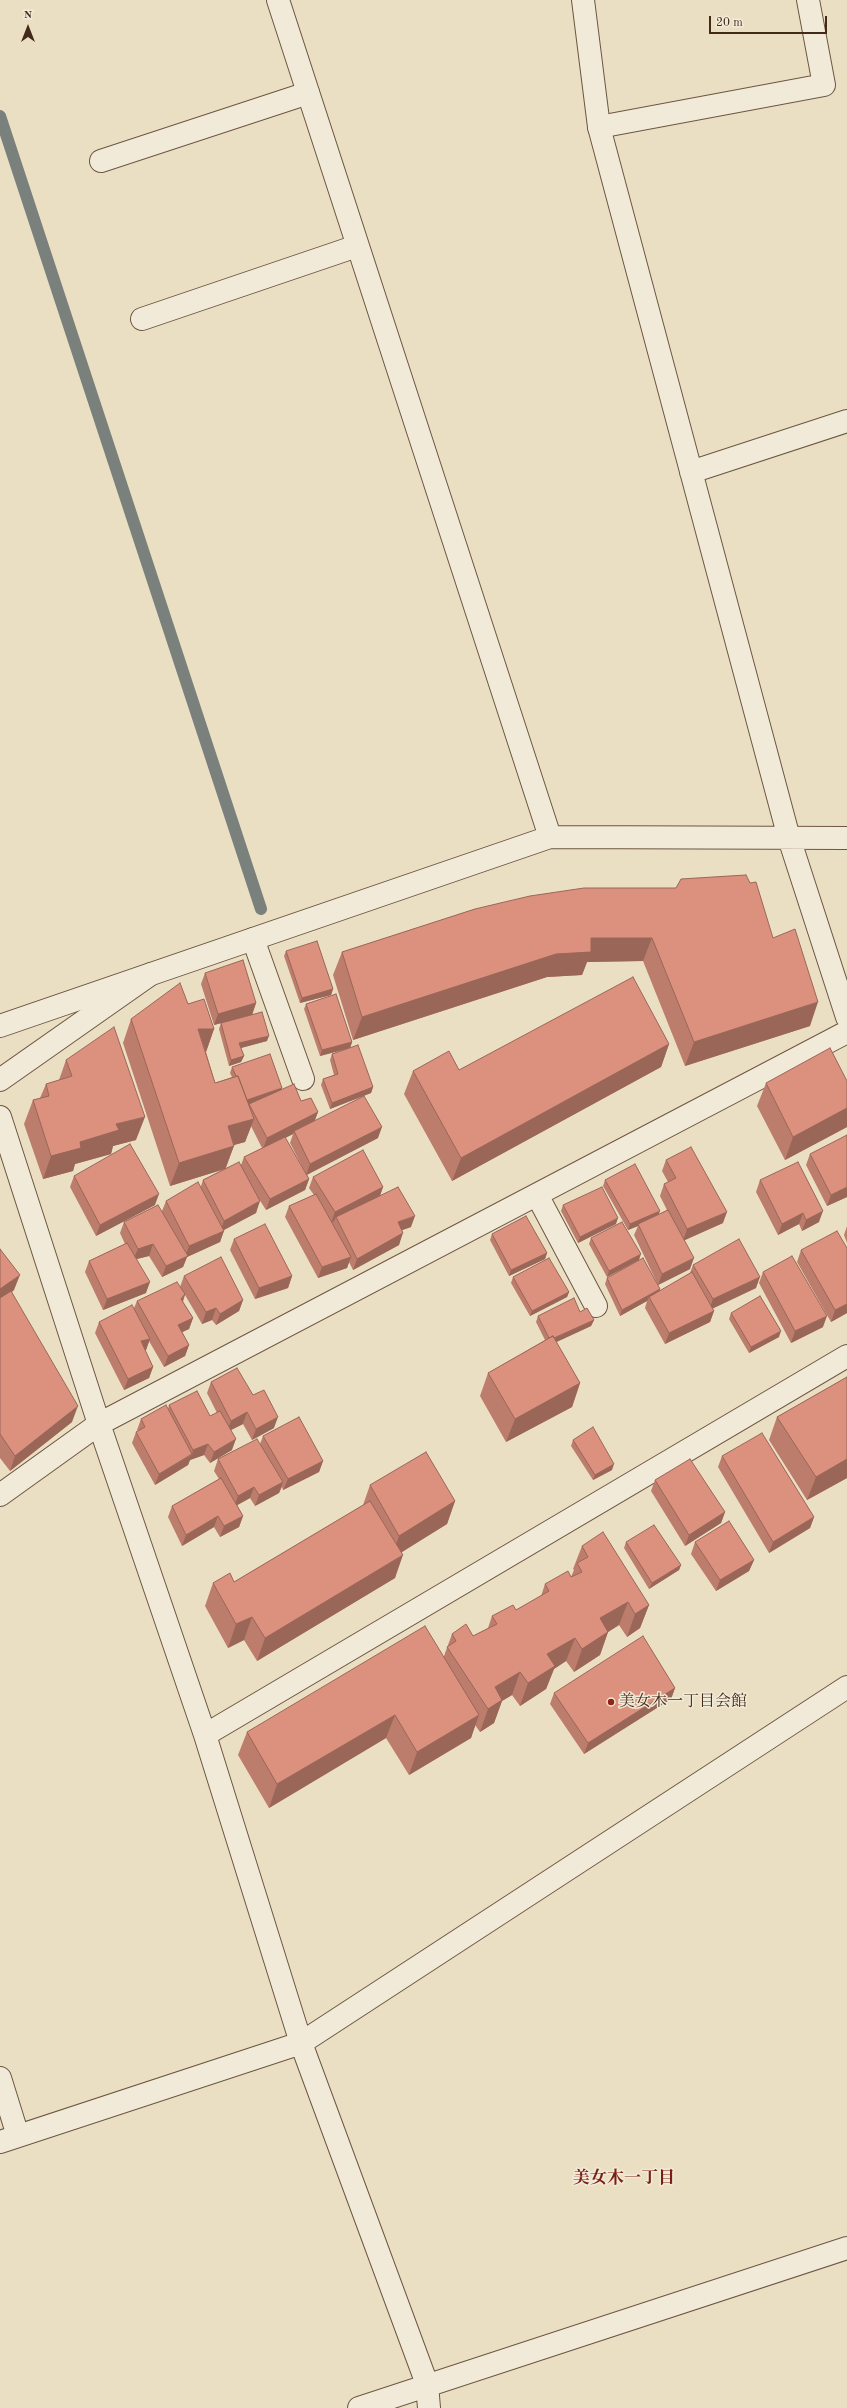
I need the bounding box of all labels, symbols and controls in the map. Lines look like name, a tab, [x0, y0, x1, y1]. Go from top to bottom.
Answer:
north arrow	[8, 8, 48, 48]
scale bar	[711, 8, 829, 34]
text: N	[24, 10, 32, 21]
text: 20 m	[716, 17, 743, 29]
place label: 美女木一丁目会館	[619, 1692, 747, 1712]
marker: 美女木一丁目会館	[606, 1697, 616, 1707]
district label: 美女木一丁目	[573, 2169, 675, 2189]

